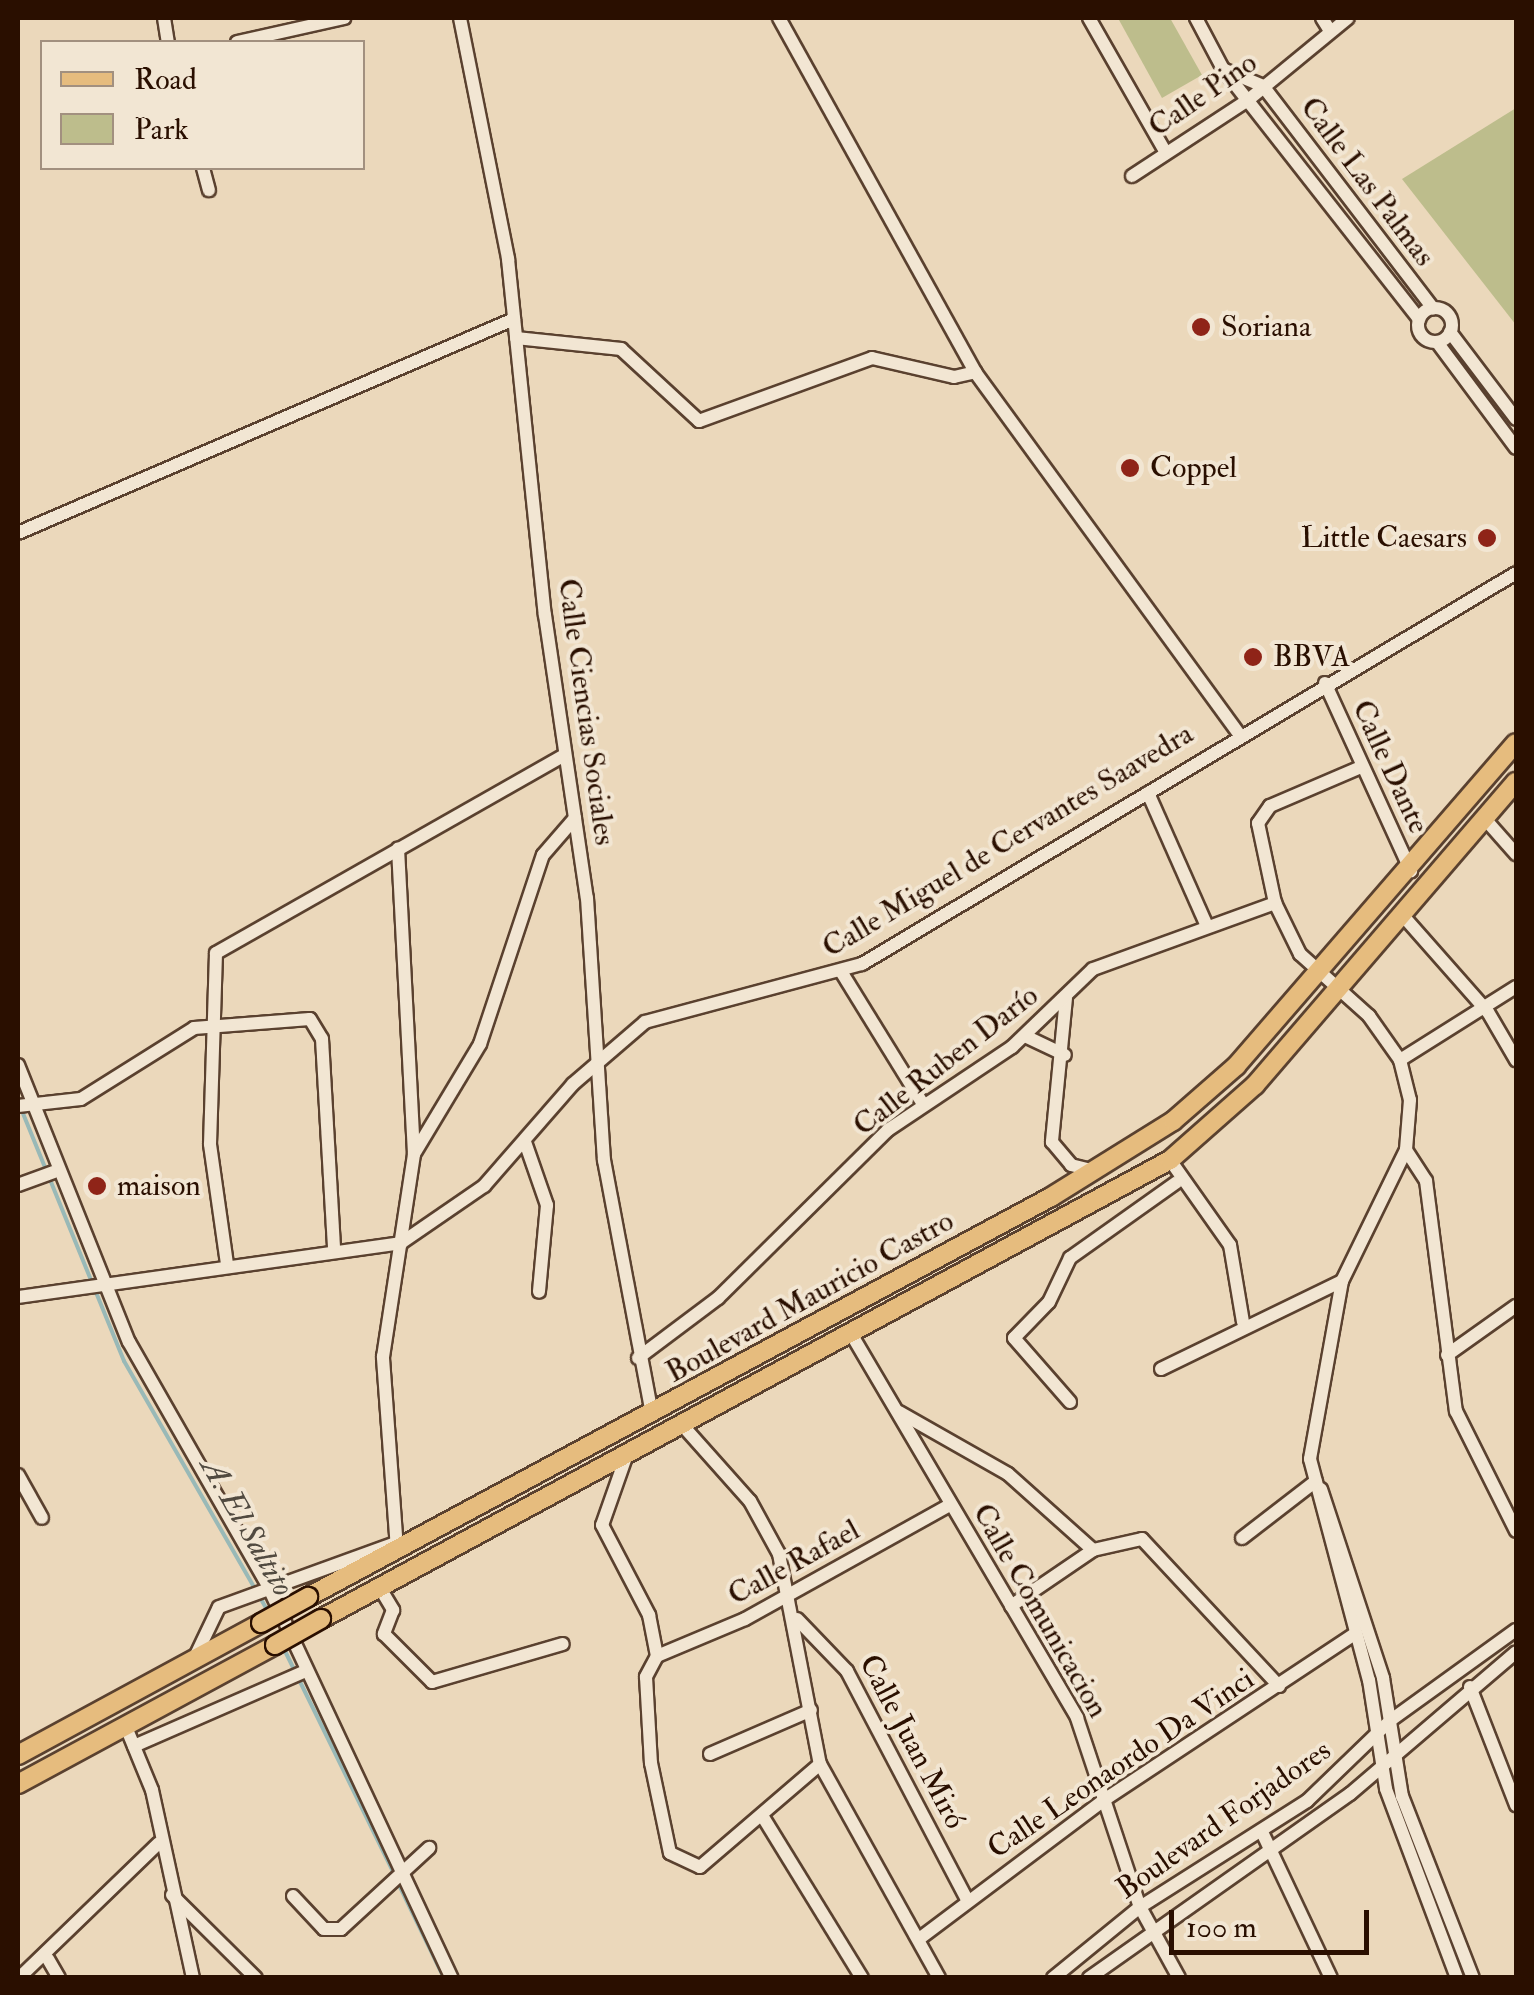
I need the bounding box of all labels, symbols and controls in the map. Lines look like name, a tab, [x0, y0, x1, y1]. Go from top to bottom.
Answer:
legend	[40, 40, 365, 170]
street label: Calle Pino	[1142, 45, 1264, 145]
text: Road	[134, 61, 197, 98]
street label: Calle Las Palmas	[1292, 91, 1442, 273]
text: Park	[134, 111, 189, 148]
place label: Soriana	[1221, 309, 1311, 345]
marker: Soriana	[1190, 316, 1212, 338]
place label: Coppel	[1150, 450, 1237, 486]
marker: Coppel	[1119, 457, 1141, 479]
place label: Little Caesars	[1301, 520, 1467, 556]
marker: Little Caesars	[1476, 527, 1498, 549]
street label: Calle Ciencias Sociales	[549, 576, 623, 848]
place label: BBVA	[1273, 639, 1350, 675]
marker: BBVA	[1242, 646, 1264, 668]
street label: Calle Dante	[1344, 695, 1436, 839]
street label: Calle Miguel de Cervantes Saavedra	[816, 716, 1200, 966]
street label: Calle Ruben Darío	[847, 978, 1045, 1144]
place label: maison	[117, 1168, 201, 1204]
marker: maison	[86, 1175, 108, 1197]
street label: Boulevard Mauricio Castro	[660, 1203, 960, 1391]
water label: A. El Saltito	[192, 1451, 302, 1603]
street label: Calle Comunicacion	[964, 1498, 1116, 1724]
street label: Calle Rafael	[722, 1512, 866, 1614]
street label: Calle Juan Miró	[851, 1649, 973, 1835]
street label: Calle Leonaordo Da Vinci	[981, 1661, 1261, 1867]
street label: Boulevard Forjadores	[1110, 1733, 1338, 1907]
scale bar	[1174, 1890, 1374, 1952]
text: 100 m	[1186, 1909, 1257, 1946]

